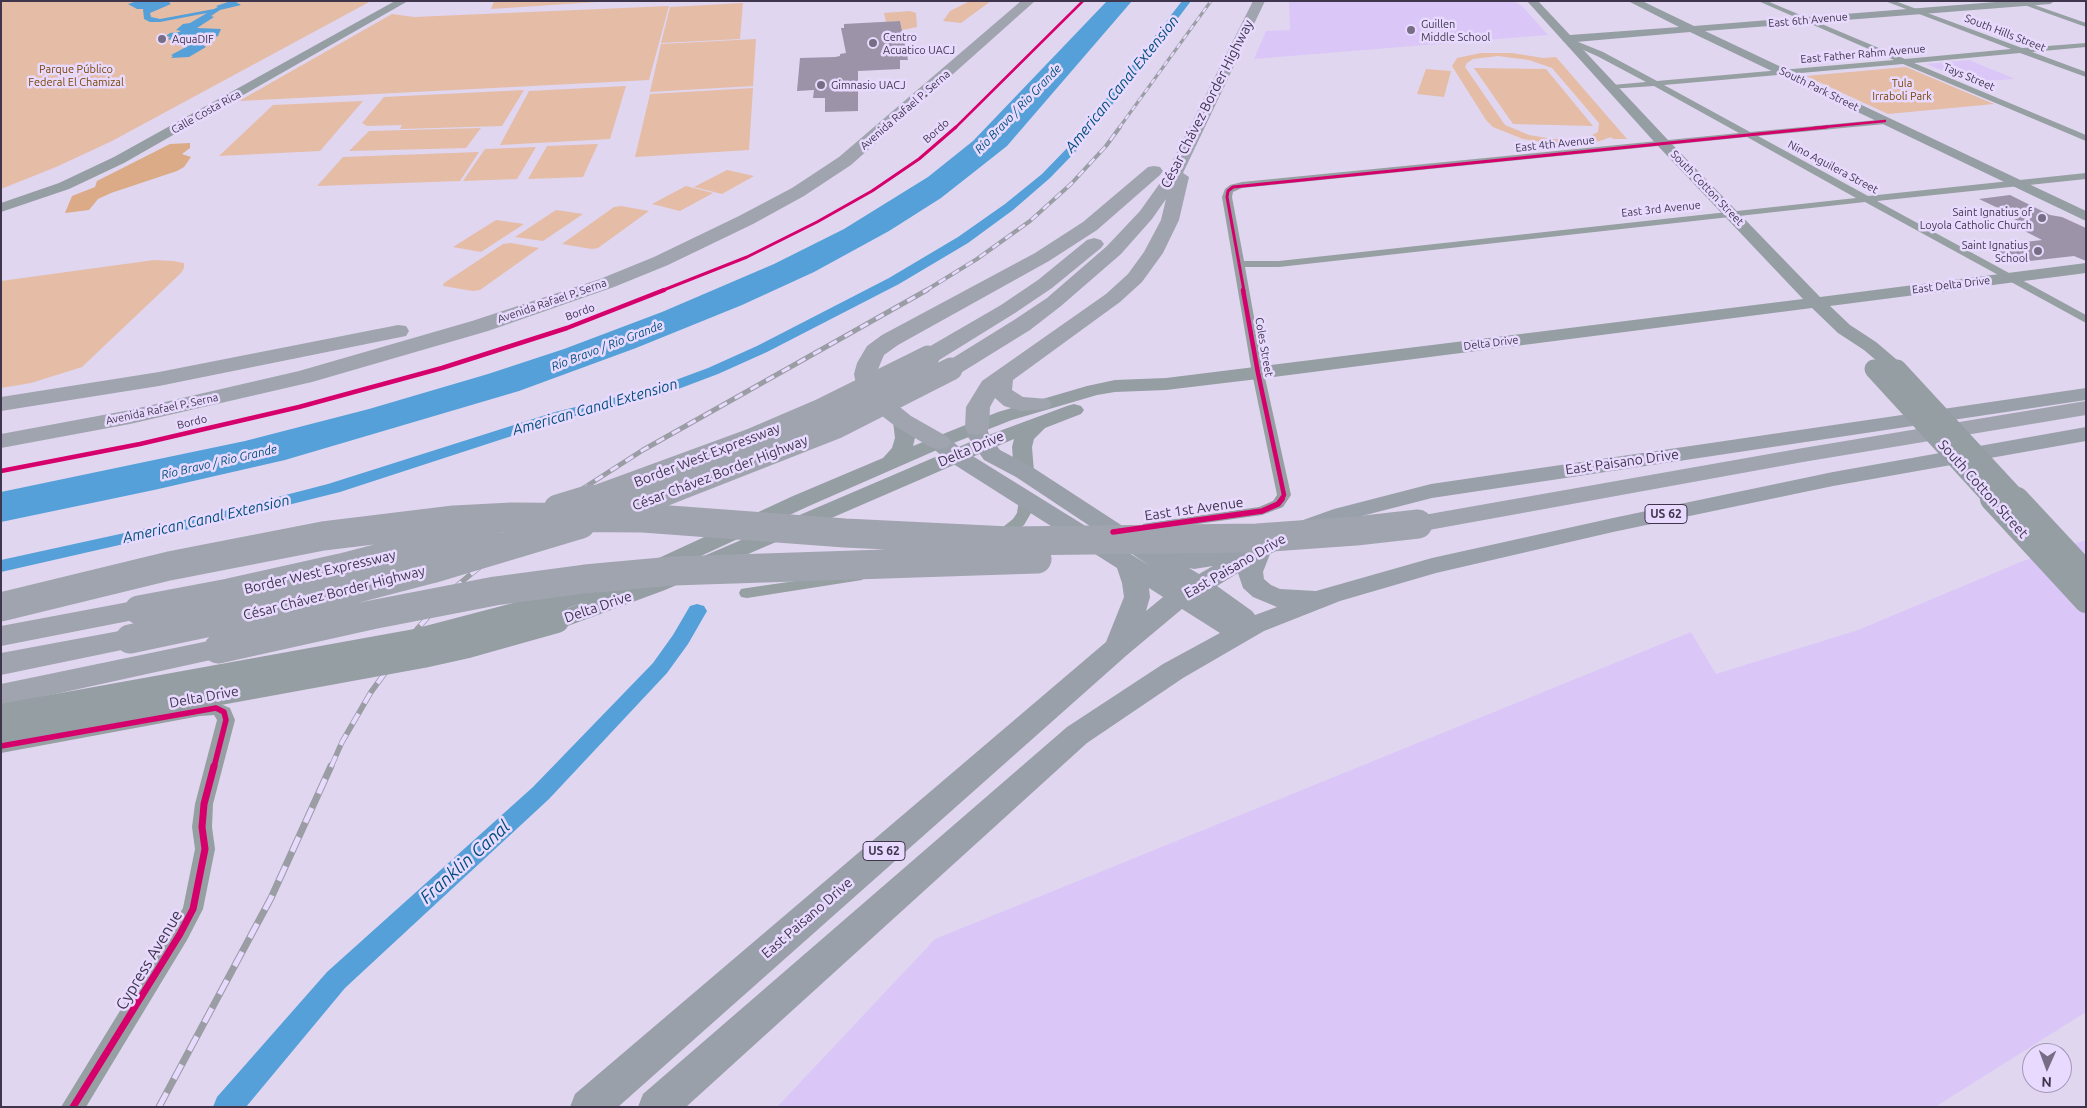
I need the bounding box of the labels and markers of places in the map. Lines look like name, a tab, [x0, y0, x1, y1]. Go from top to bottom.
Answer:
place label: Guillen Middle School	[1421, 17, 1490, 43]
marker: Guillen Middle School	[1405, 24, 1417, 36]
place label: Centro Acuatico UACJ	[883, 30, 955, 56]
place label: AquaDIF	[172, 32, 214, 46]
marker: AquaDIF	[156, 33, 168, 45]
marker: Centro Acuatico UACJ	[867, 37, 879, 49]
place label: Gimnasio UACJ	[831, 78, 906, 92]
marker: Gimnasio UACJ	[815, 79, 827, 91]
place label: Saint Ignatius of Loyola Catholic Church	[1920, 205, 2032, 231]
marker: Saint Ignatius of Loyola Catholic Church	[2036, 212, 2048, 224]
place label: Saint Ignatius School	[1962, 238, 2028, 264]
marker: Saint Ignatius School	[2032, 245, 2044, 257]

